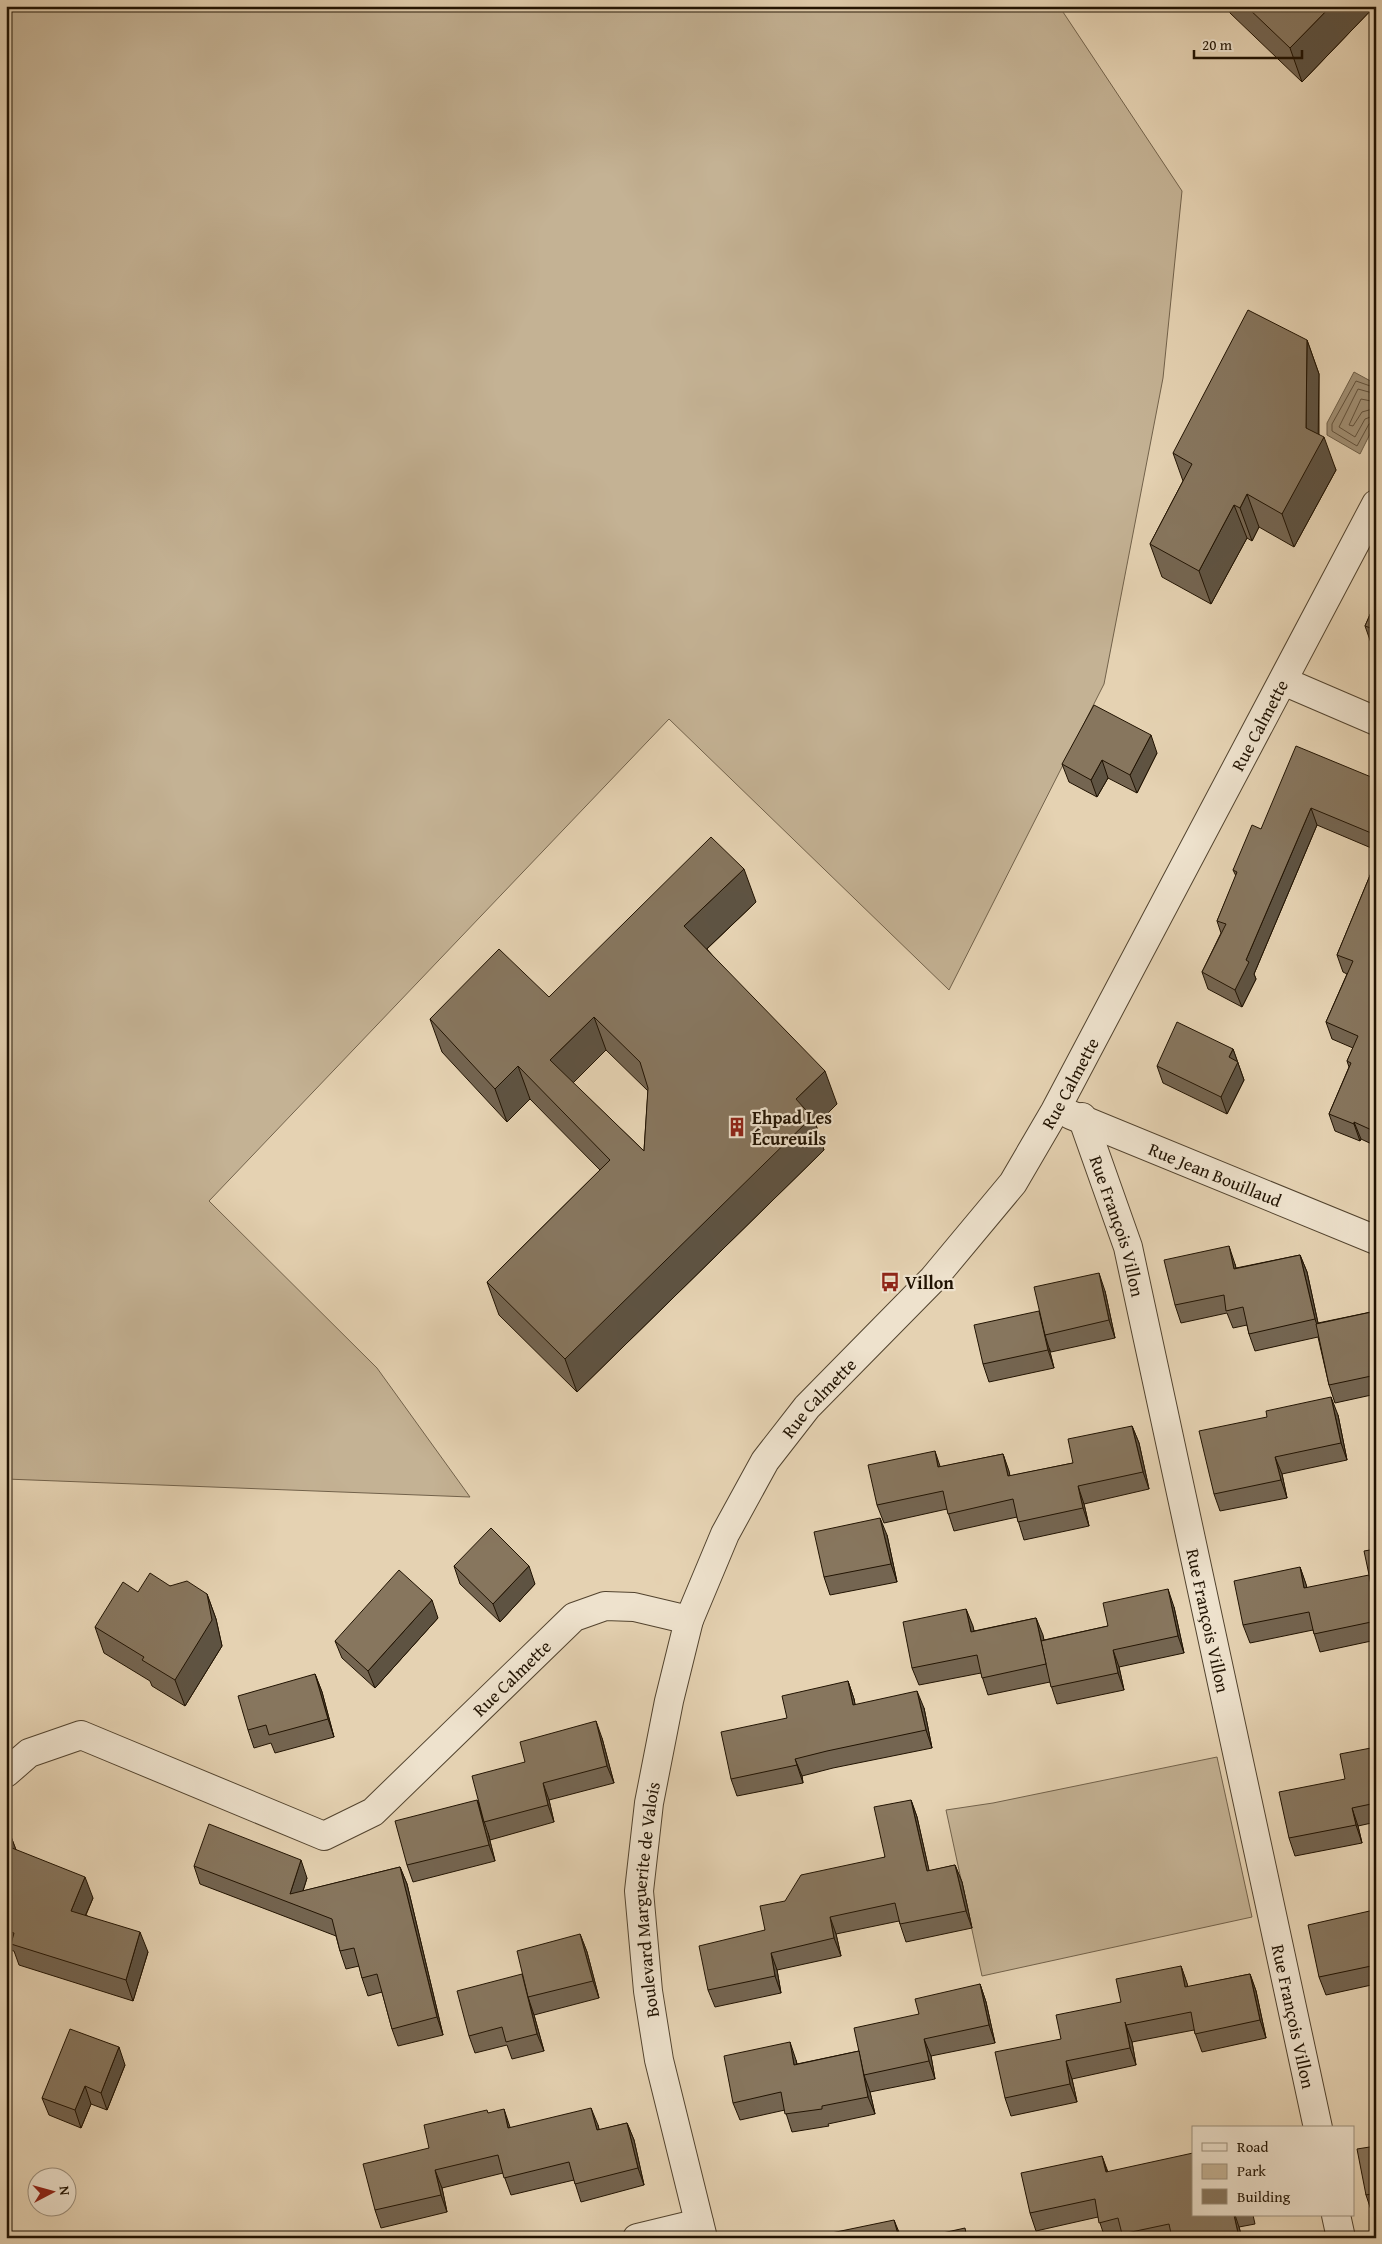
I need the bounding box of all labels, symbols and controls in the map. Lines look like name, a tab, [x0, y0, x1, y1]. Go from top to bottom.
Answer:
scale bar	[1194, 28, 1302, 60]
text: 20 m	[1202, 34, 1233, 55]
street label: Rue Calmette	[1224, 674, 1294, 776]
street label: Rue Calmette	[1034, 1032, 1105, 1134]
place label: Ehpad Les Écureuils	[752, 1104, 832, 1152]
building icon: Ehpad Les Écureuils	[726, 1116, 748, 1138]
street label: Rue Jean Bouillaud	[1145, 1135, 1286, 1214]
street label: Rue François Villon	[1083, 1152, 1152, 1299]
place label: Villon	[905, 1269, 954, 1296]
bus stop icon: Villon	[879, 1271, 901, 1293]
street label: Rue Calmette	[774, 1351, 862, 1443]
street label: Rue François Villon	[1180, 1546, 1237, 1695]
street label: Rue Calmette	[466, 1633, 557, 1722]
street label: Boulevard Marguerite de Valois	[625, 1779, 666, 2020]
street label: Rue François Villon	[1265, 1942, 1323, 2091]
legend	[1192, 2126, 1354, 2216]
text: Road	[1237, 2136, 1268, 2157]
text: Park	[1237, 2160, 1266, 2181]
north arrow	[28, 2166, 78, 2216]
text: N	[54, 2185, 75, 2197]
text: Building	[1237, 2186, 1291, 2207]

